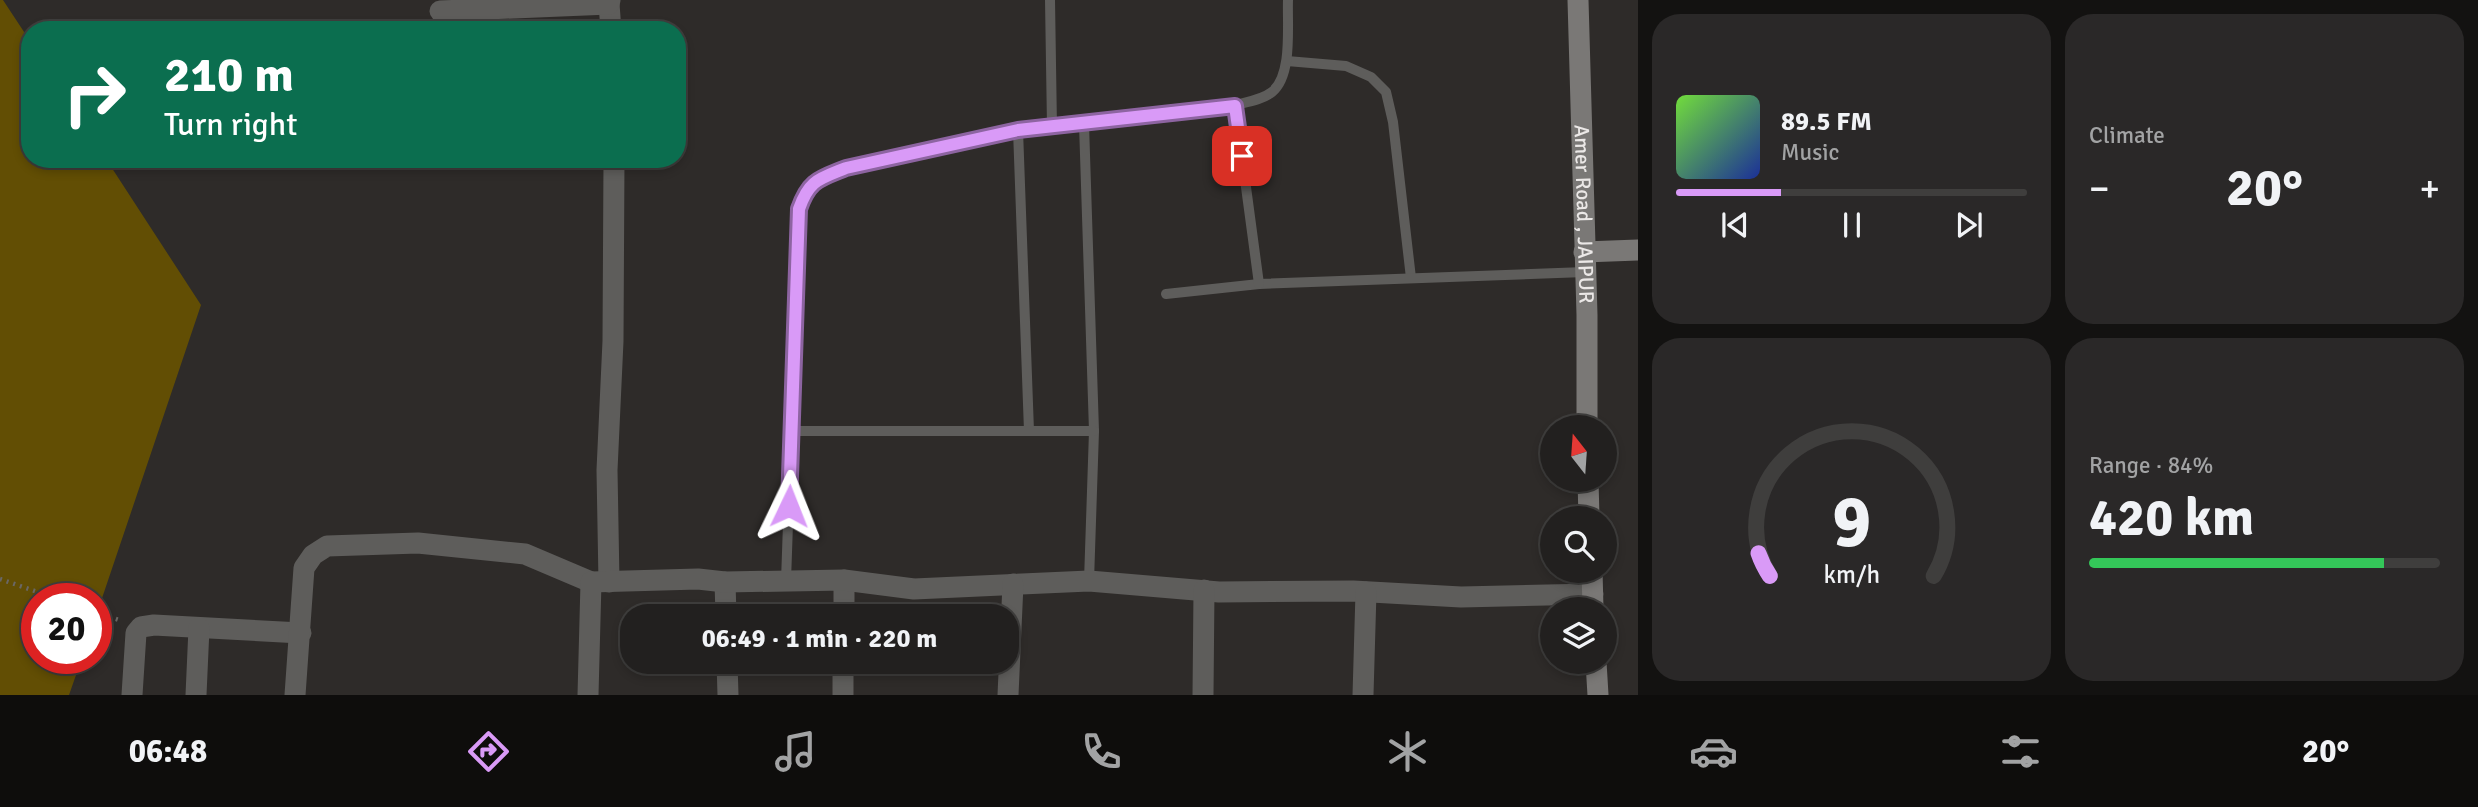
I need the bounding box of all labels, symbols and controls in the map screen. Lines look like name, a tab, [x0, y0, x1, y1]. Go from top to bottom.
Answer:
text: 210 m	[164, 45, 294, 105]
icon: right	[49, 49, 140, 140]
text: Turn right	[164, 105, 297, 144]
text: 89.5 FM	[1781, 106, 1872, 138]
text: Climate	[2089, 121, 2165, 150]
street label: Amer Road , JAIPUR	[1569, 124, 1600, 304]
pin	[1212, 126, 1272, 186]
icon: arrive	[1223, 137, 1261, 175]
text: Music	[1781, 138, 1839, 167]
text: 20°	[2226, 156, 2303, 220]
text: −	[2089, 165, 2110, 212]
text: +	[2419, 165, 2440, 212]
icon: previous	[1716, 206, 1754, 244]
icon: pause	[1833, 206, 1871, 244]
icon: next	[1950, 206, 1988, 244]
north arrow	[1540, 415, 1617, 492]
map controls	[1540, 415, 1617, 674]
text: Range · 84%	[2089, 451, 2213, 480]
position arrow	[752, 469, 826, 543]
text: 9	[1832, 478, 1871, 567]
text: 420 km	[2089, 486, 2254, 550]
button: search	[1540, 506, 1617, 583]
text: km/h	[1823, 558, 1880, 589]
speed limit sign: 20	[21, 583, 112, 674]
button: layers	[1540, 597, 1617, 674]
text: 06:49 · 1 min · 220 m	[702, 623, 937, 655]
icon: directions	[464, 727, 513, 776]
icon: music	[771, 727, 820, 776]
icon: phone	[1077, 727, 1126, 776]
icon: climate	[1383, 727, 1432, 776]
icon: car	[1689, 727, 1738, 776]
icon: filters	[1996, 727, 2045, 776]
text: 06:48	[129, 732, 207, 771]
text: 20°	[2302, 732, 2349, 771]

